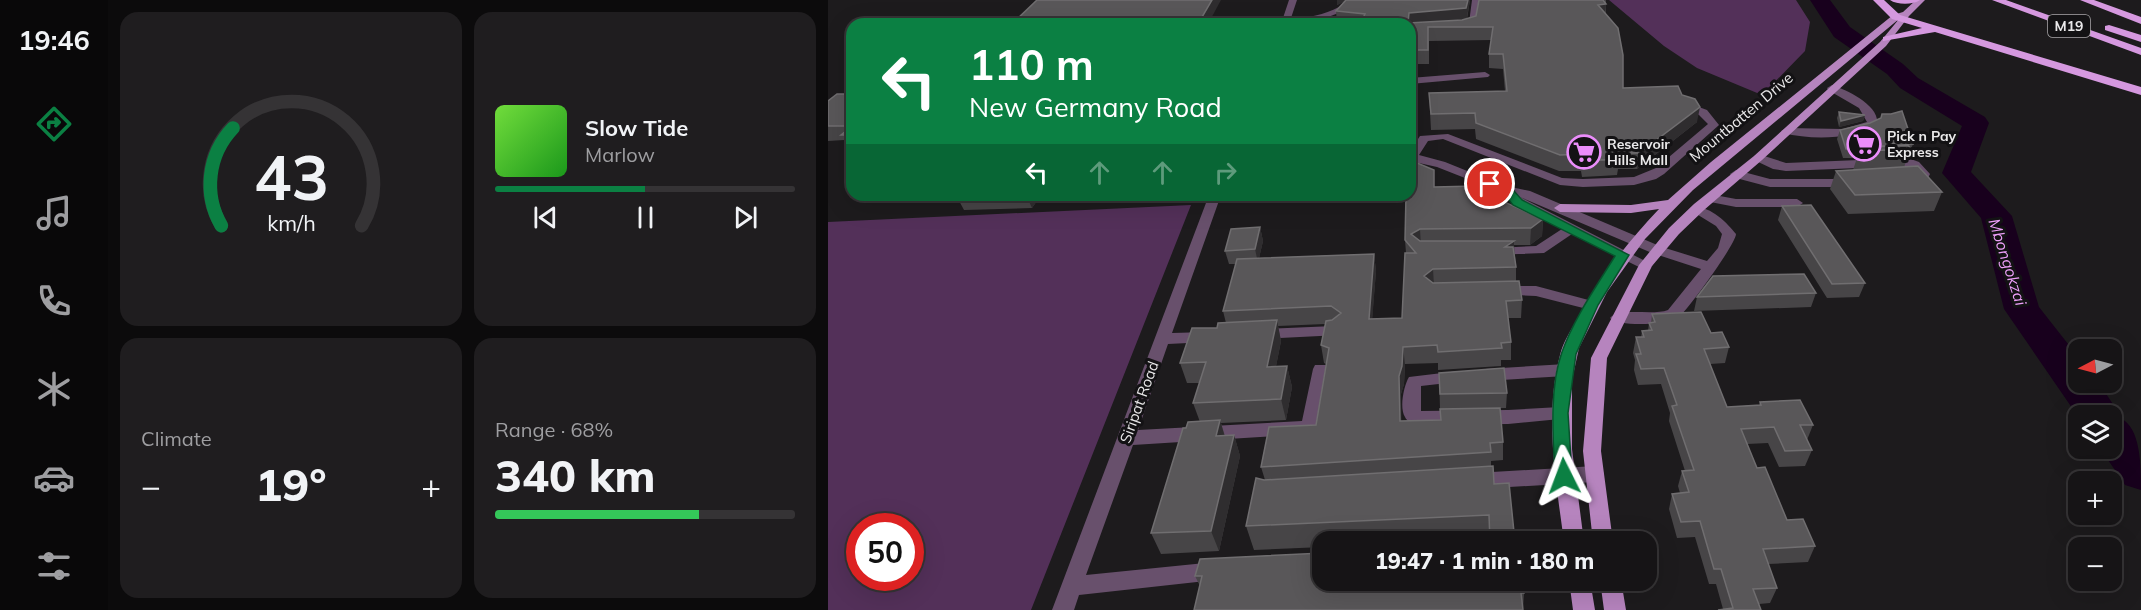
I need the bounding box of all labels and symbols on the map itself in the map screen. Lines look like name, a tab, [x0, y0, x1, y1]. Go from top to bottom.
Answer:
road number: M19	[2048, 15, 2090, 37]
street label: Mountbatten Drive	[1685, 68, 1797, 166]
supermarket icon: Pick n Pay Express	[1846, 126, 1882, 162]
place label: Pick n Pay Express	[1887, 127, 1956, 161]
supermarket icon: Reservoir Hills Mall	[1566, 134, 1602, 170]
place label: Reservoir Hills Mall	[1607, 135, 1670, 169]
pin	[1464, 158, 1515, 209]
water label: Mbongokzai	[1985, 216, 2032, 308]
north arrow	[2068, 339, 2122, 393]
street label: Siripat Road	[1115, 358, 1163, 446]
position arrow	[1532, 444, 1596, 508]
speed limit sign: 50	[846, 513, 924, 591]

